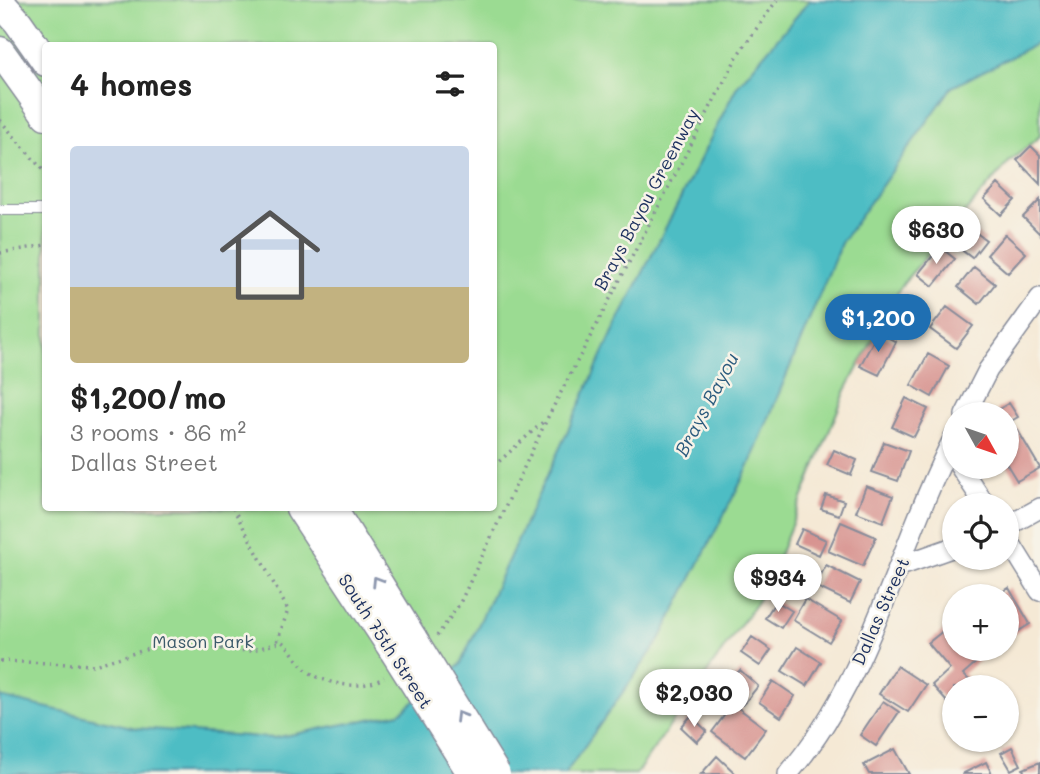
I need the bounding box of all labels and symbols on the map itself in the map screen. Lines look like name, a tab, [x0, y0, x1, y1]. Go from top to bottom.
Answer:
street label: Brays Bayou Greenway	[588, 104, 704, 294]
pin: $630	[895, 206, 977, 266]
pin: $1,200	[821, 294, 935, 354]
water label: Brays Bayou	[668, 348, 744, 460]
north arrow	[942, 402, 1018, 480]
street label: Dallas Street	[846, 553, 914, 669]
pin: $934	[737, 554, 819, 614]
street label: South 75th Street	[333, 569, 439, 713]
one-way arrow	[373, 576, 386, 589]
park label: Mason Park	[152, 629, 254, 653]
pin: $2,030	[637, 670, 751, 729]
one-way arrow	[456, 710, 469, 723]

